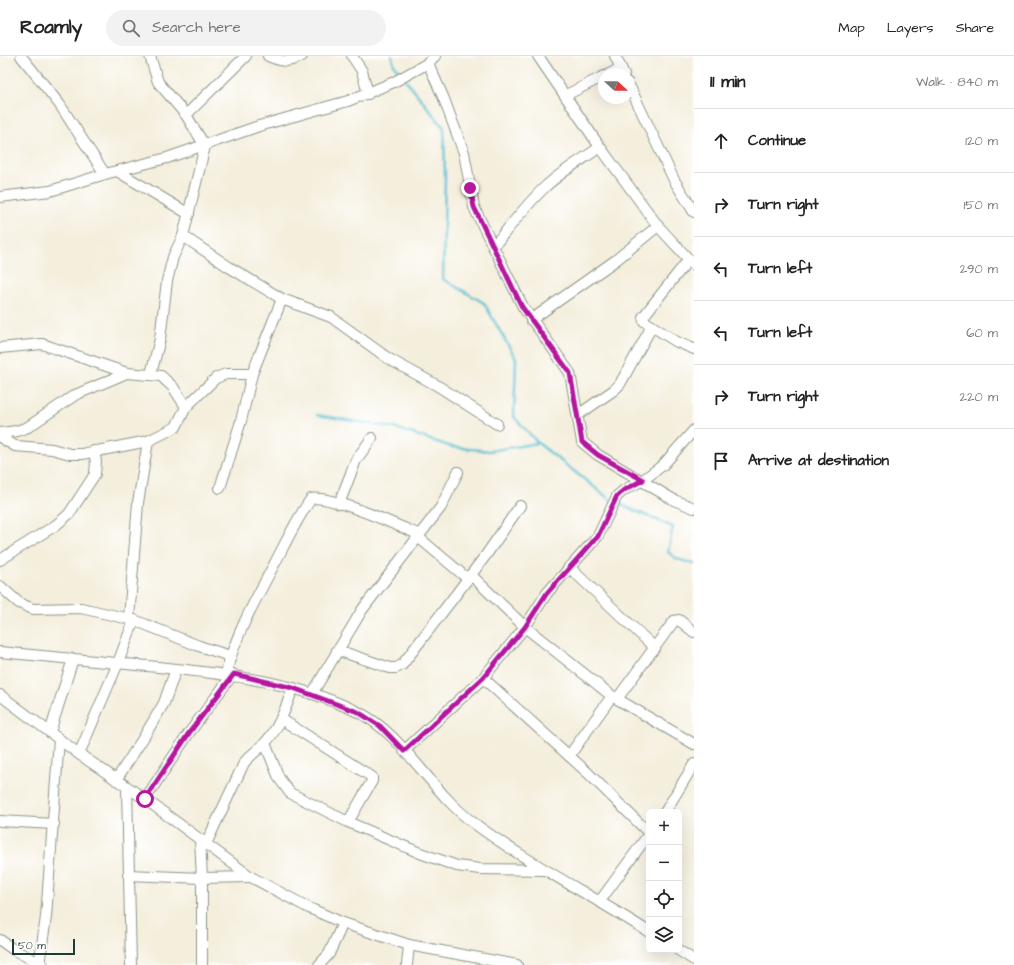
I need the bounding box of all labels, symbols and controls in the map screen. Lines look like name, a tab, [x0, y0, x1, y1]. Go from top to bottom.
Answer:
search box	[106, 10, 386, 46]
text: Roamly	[20, 14, 82, 41]
icon: search	[120, 17, 142, 39]
text: Search here	[152, 17, 241, 38]
text: Map	[838, 18, 865, 38]
text: Layers	[887, 18, 934, 38]
text: Share	[956, 18, 994, 38]
north arrow	[598, 68, 634, 104]
text: 11 min	[710, 70, 745, 94]
text: Walk · 840 m	[916, 73, 998, 91]
icon: ahead	[710, 130, 732, 152]
text: Continue	[748, 130, 806, 151]
text: 120 m	[965, 132, 998, 150]
route end	[461, 179, 479, 197]
icon: right	[710, 194, 732, 216]
text: Turn right	[748, 194, 819, 215]
text: 150 m	[964, 196, 998, 214]
icon: left	[710, 258, 732, 280]
text: Turn left	[748, 258, 812, 279]
text: 290 m	[960, 260, 998, 278]
icon: left	[710, 322, 732, 344]
text: Turn left	[748, 322, 812, 343]
text: 60 m	[966, 324, 998, 342]
icon: right	[710, 386, 732, 408]
text: Turn right	[748, 386, 819, 407]
text: 220 m	[960, 388, 998, 406]
icon: arrive	[710, 450, 732, 472]
text: Arrive at destination	[748, 450, 889, 471]
route start	[136, 790, 154, 808]
map controls	[646, 809, 682, 953]
button: +	[646, 809, 682, 845]
button: −	[646, 845, 682, 881]
button: locate	[646, 881, 682, 917]
button: layers	[646, 917, 682, 953]
scale bar	[12, 937, 75, 956]
text: 50 m	[18, 938, 46, 953]

